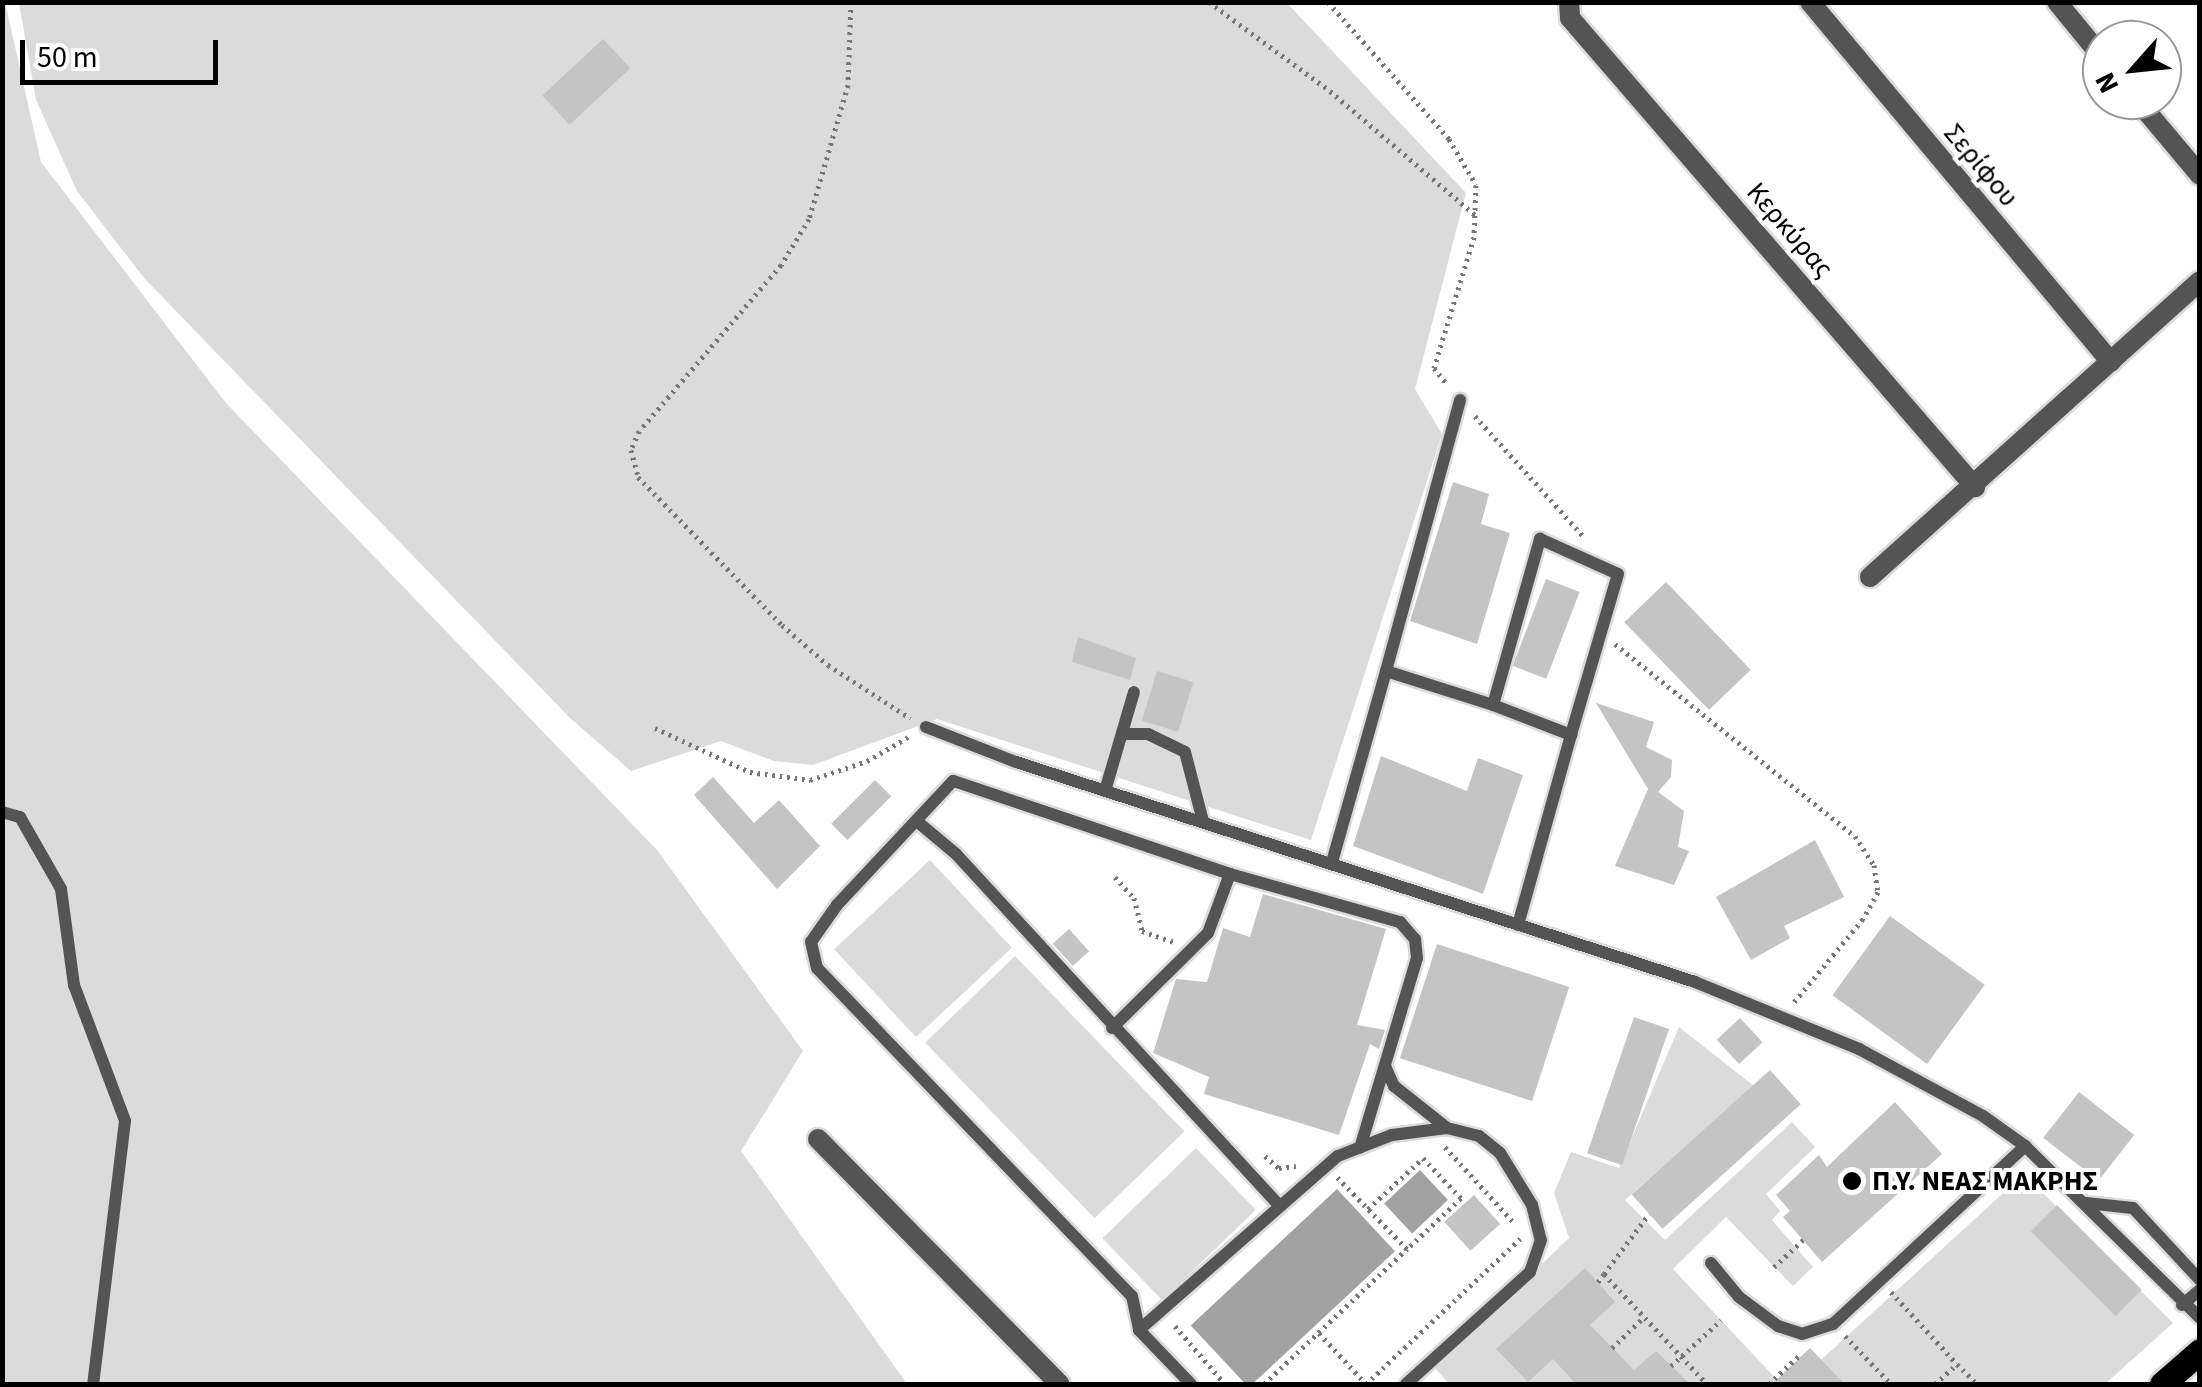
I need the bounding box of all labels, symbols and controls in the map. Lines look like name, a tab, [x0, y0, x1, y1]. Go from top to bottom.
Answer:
scale bar	[25, 20, 222, 82]
north arrow	[2082, 20, 2182, 120]
text: 50 m	[37, 36, 98, 79]
text: N	[2085, 65, 2129, 100]
street label: Σερίφου	[1937, 117, 2025, 213]
street label: Κερκύρας	[1740, 176, 1840, 284]
place label: Π.Υ. ΝΕΑΣ ΜΑΚΡΗΣ	[1872, 1164, 2098, 1198]
marker: Π.Υ. ΝΕΑΣ ΜΑΚΡΗΣ	[1841, 1170, 1863, 1192]

